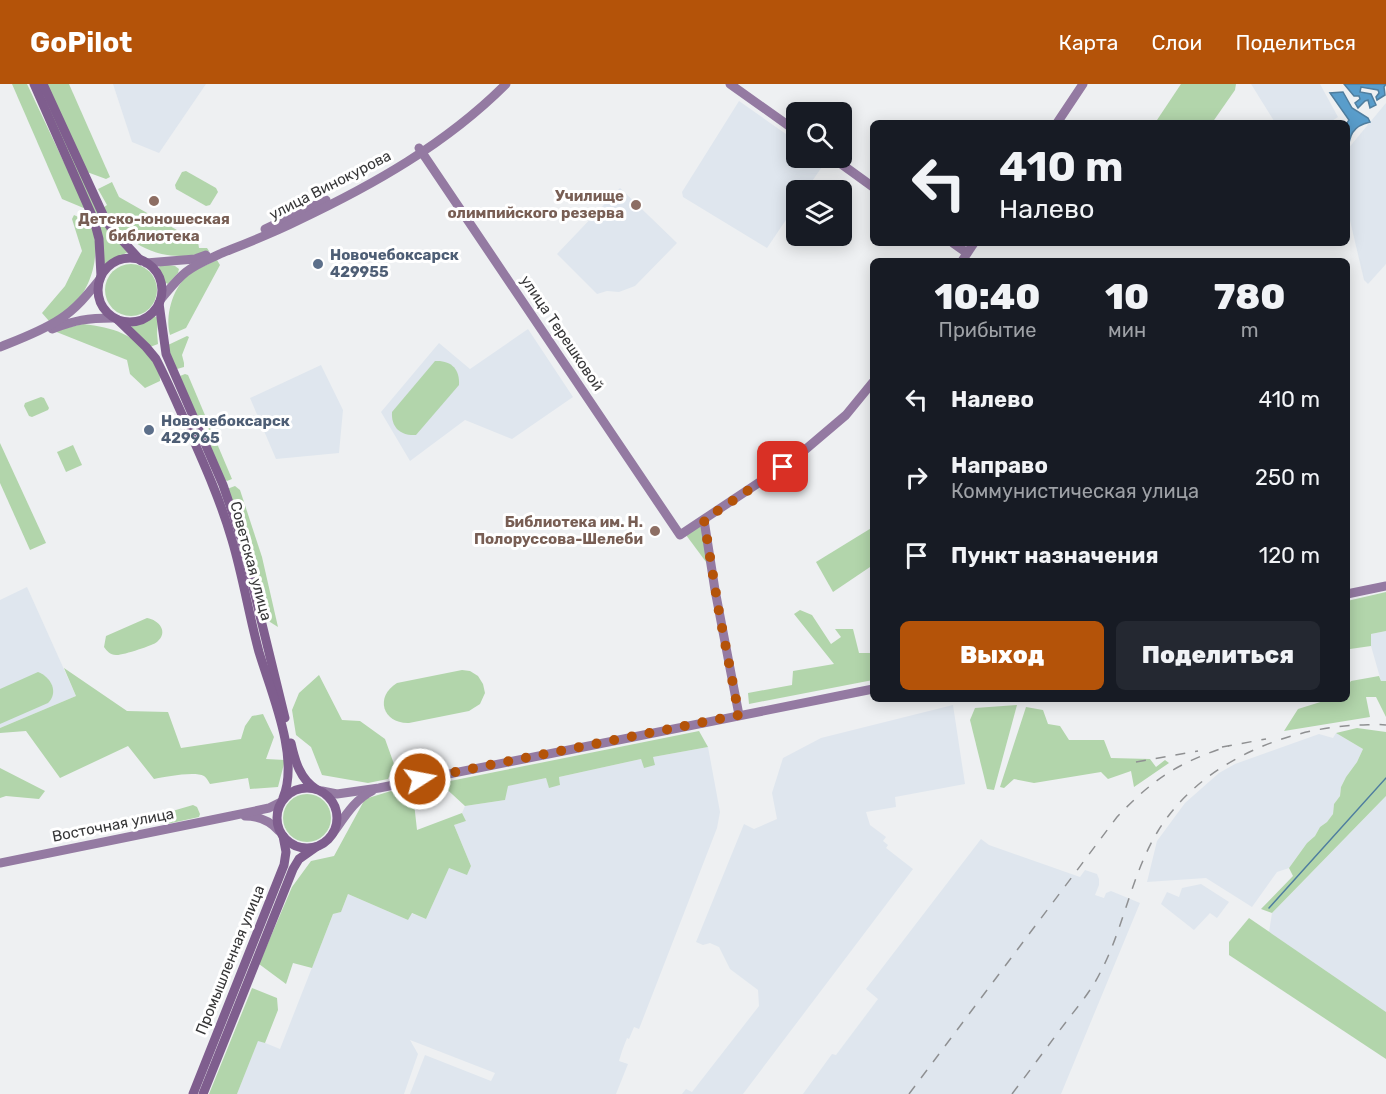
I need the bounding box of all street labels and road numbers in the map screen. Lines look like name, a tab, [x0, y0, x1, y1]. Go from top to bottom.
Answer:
street label: улица Винокурова	[266, 147, 394, 223]
street label: улица Терешковой	[517, 272, 607, 394]
street label: Советская улица	[226, 499, 276, 623]
street label: Восточная улица	[50, 804, 176, 846]
street label: Промышленная улица	[192, 883, 268, 1037]

